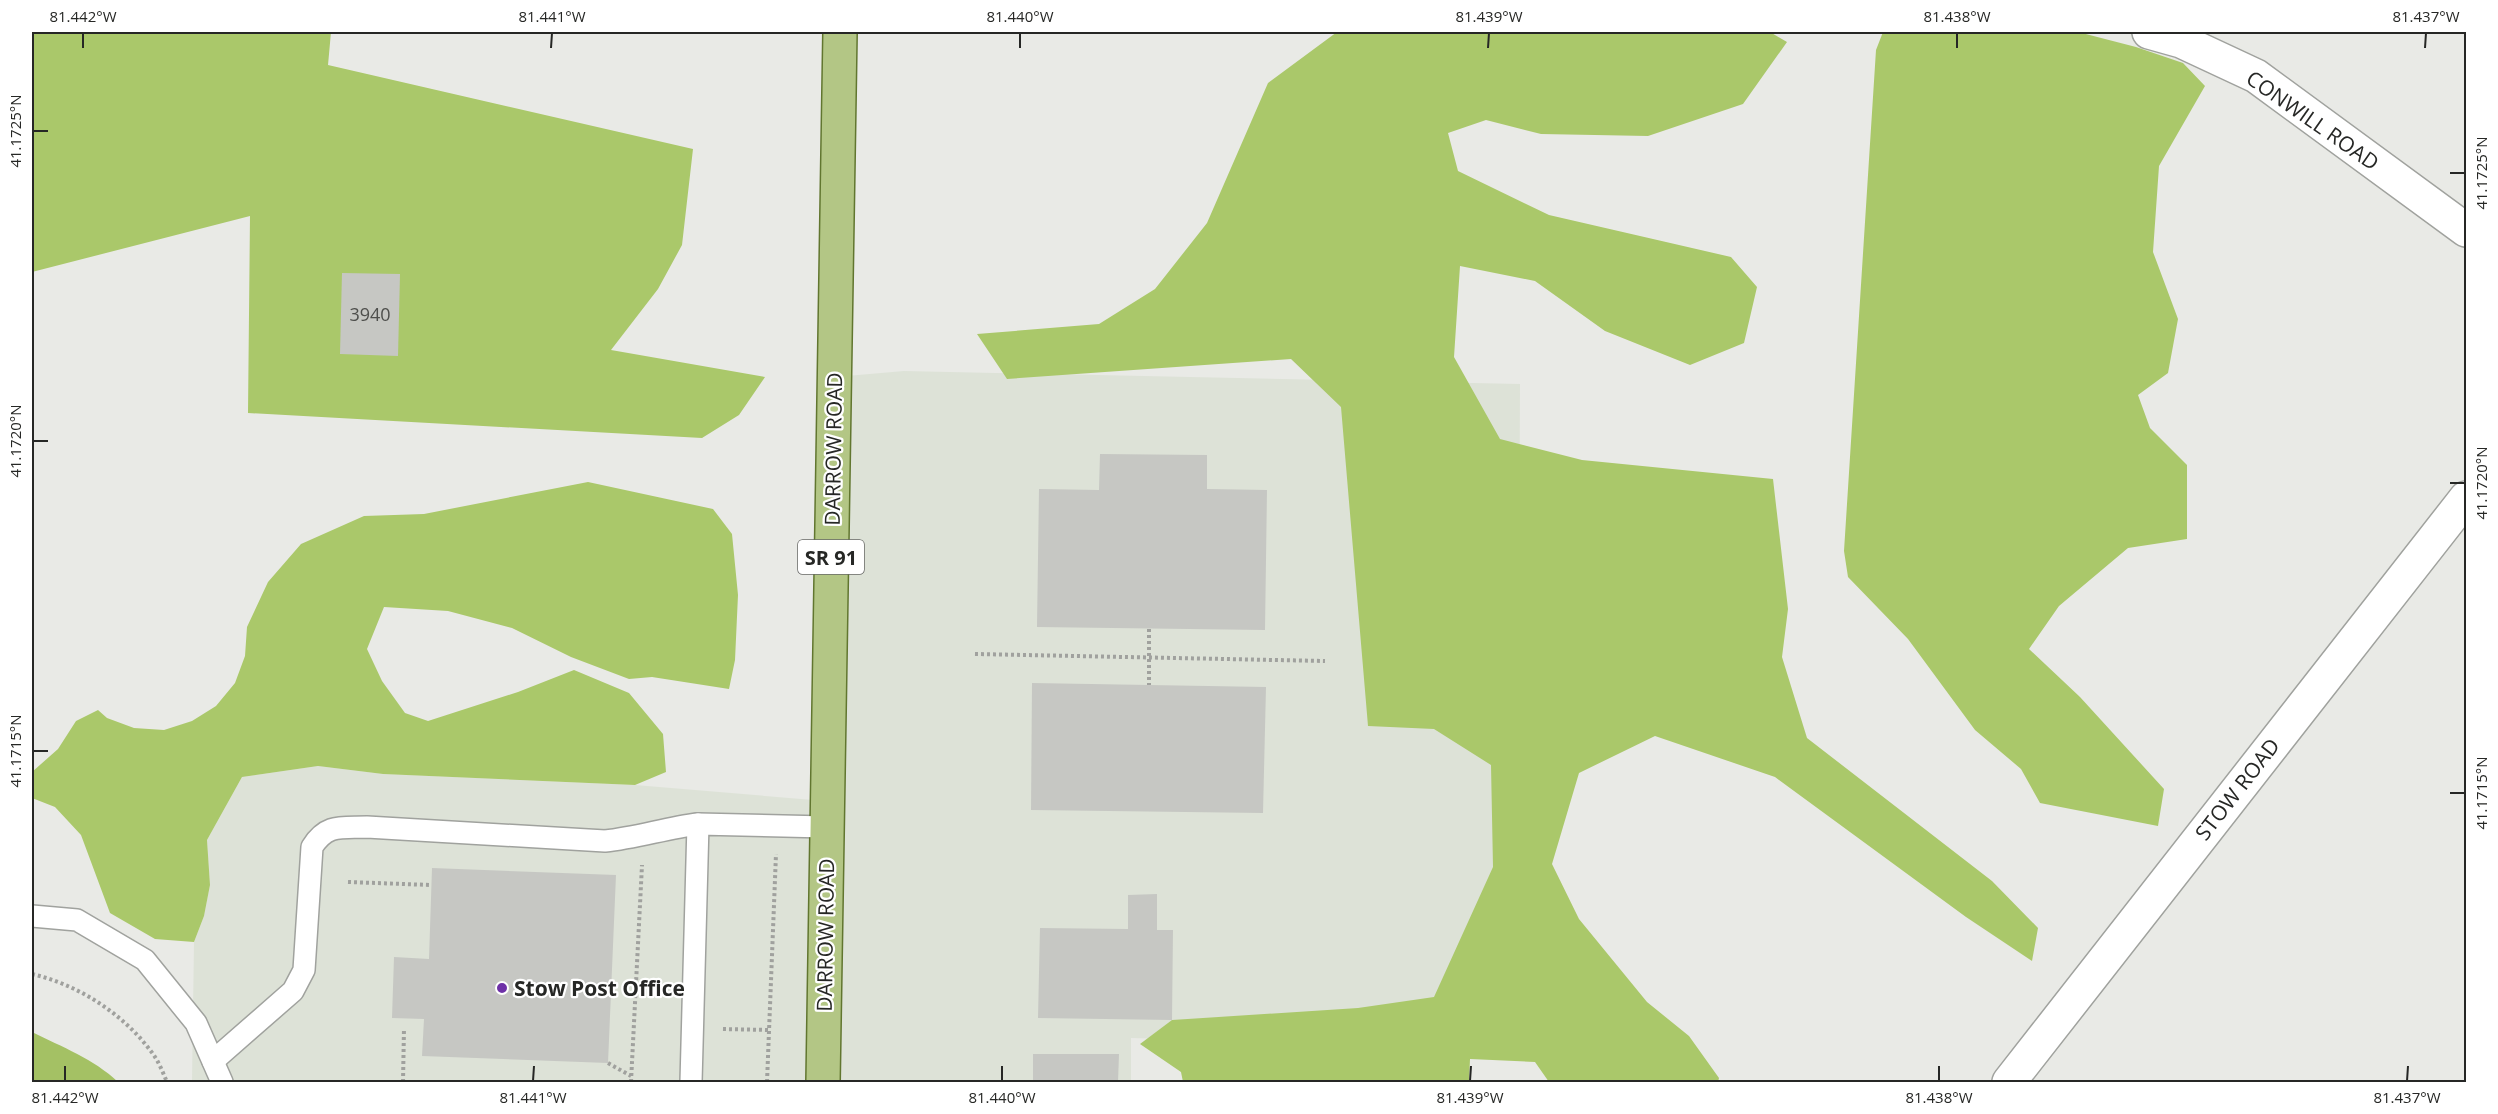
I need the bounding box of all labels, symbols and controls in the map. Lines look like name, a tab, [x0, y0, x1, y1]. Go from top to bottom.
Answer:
text: 81.442°W	[49, 6, 117, 26]
text: 81.441°W	[518, 6, 586, 26]
text: 81.440°W	[986, 6, 1054, 26]
text: 81.439°W	[1455, 6, 1523, 26]
text: 81.438°W	[1923, 6, 1991, 26]
text: 81.437°W	[2392, 6, 2460, 26]
street label: CONWILL ROAD	[2241, 64, 2385, 176]
text: 41.1725°N	[5, 94, 25, 168]
text: 41.1725°N	[2471, 136, 2491, 210]
house number: 3940	[349, 302, 391, 326]
street label: DARROW ROAD	[818, 372, 848, 526]
text: 41.1720°N	[5, 404, 25, 478]
text: 41.1720°N	[2471, 446, 2491, 520]
road number: SR 91	[798, 540, 864, 574]
text: 41.1715°N	[5, 714, 25, 788]
street label: STOW ROAD	[2188, 732, 2286, 846]
text: 41.1715°N	[2471, 756, 2491, 830]
street label: DARROW ROAD	[810, 858, 840, 1012]
place label: Stow Post Office	[514, 974, 685, 1002]
marker: Stow Post Office	[495, 981, 509, 995]
text: 81.442°W	[31, 1087, 99, 1107]
text: 81.441°W	[499, 1087, 567, 1107]
text: 81.440°W	[968, 1087, 1036, 1107]
text: 81.439°W	[1436, 1087, 1504, 1107]
text: 81.438°W	[1905, 1087, 1973, 1107]
text: 81.437°W	[2373, 1087, 2441, 1107]

